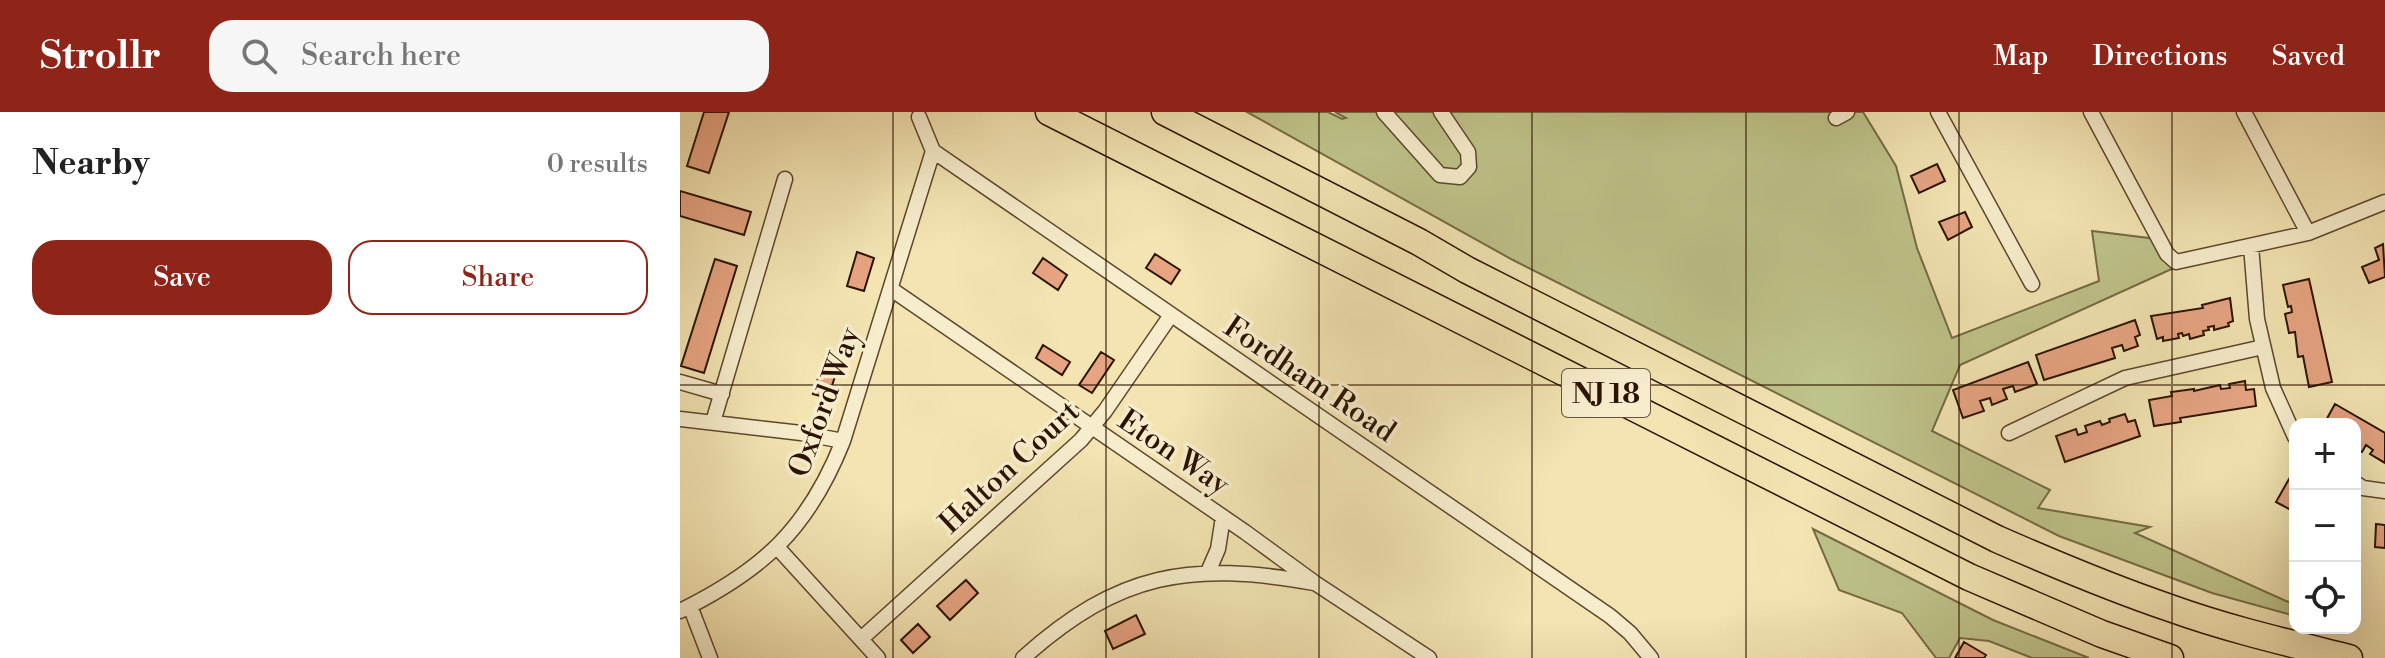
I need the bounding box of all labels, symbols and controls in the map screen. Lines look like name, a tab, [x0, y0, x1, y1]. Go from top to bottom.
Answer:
search box	[209, 20, 769, 92]
text: Strollr	[40, 33, 161, 80]
icon: search	[237, 34, 281, 78]
text: Search here	[301, 37, 461, 75]
text: Map	[1993, 39, 2048, 74]
text: Directions	[2092, 39, 2227, 74]
text: Saved	[2271, 39, 2345, 74]
text: Nearby	[32, 143, 150, 185]
text: 0 results	[547, 148, 648, 180]
button: Save	[32, 240, 332, 315]
button: Share	[348, 240, 648, 315]
street label: Fordham Road	[1216, 308, 1403, 451]
street label: Oxford Way	[780, 322, 870, 482]
road number: NJ 18	[1562, 369, 1650, 417]
street label: Halton Court	[932, 393, 1088, 542]
street label: Eton Way	[1110, 402, 1237, 504]
map controls	[2289, 418, 2361, 634]
button: +	[2289, 418, 2361, 490]
button: −	[2289, 490, 2361, 562]
button: locate	[2289, 562, 2361, 634]

